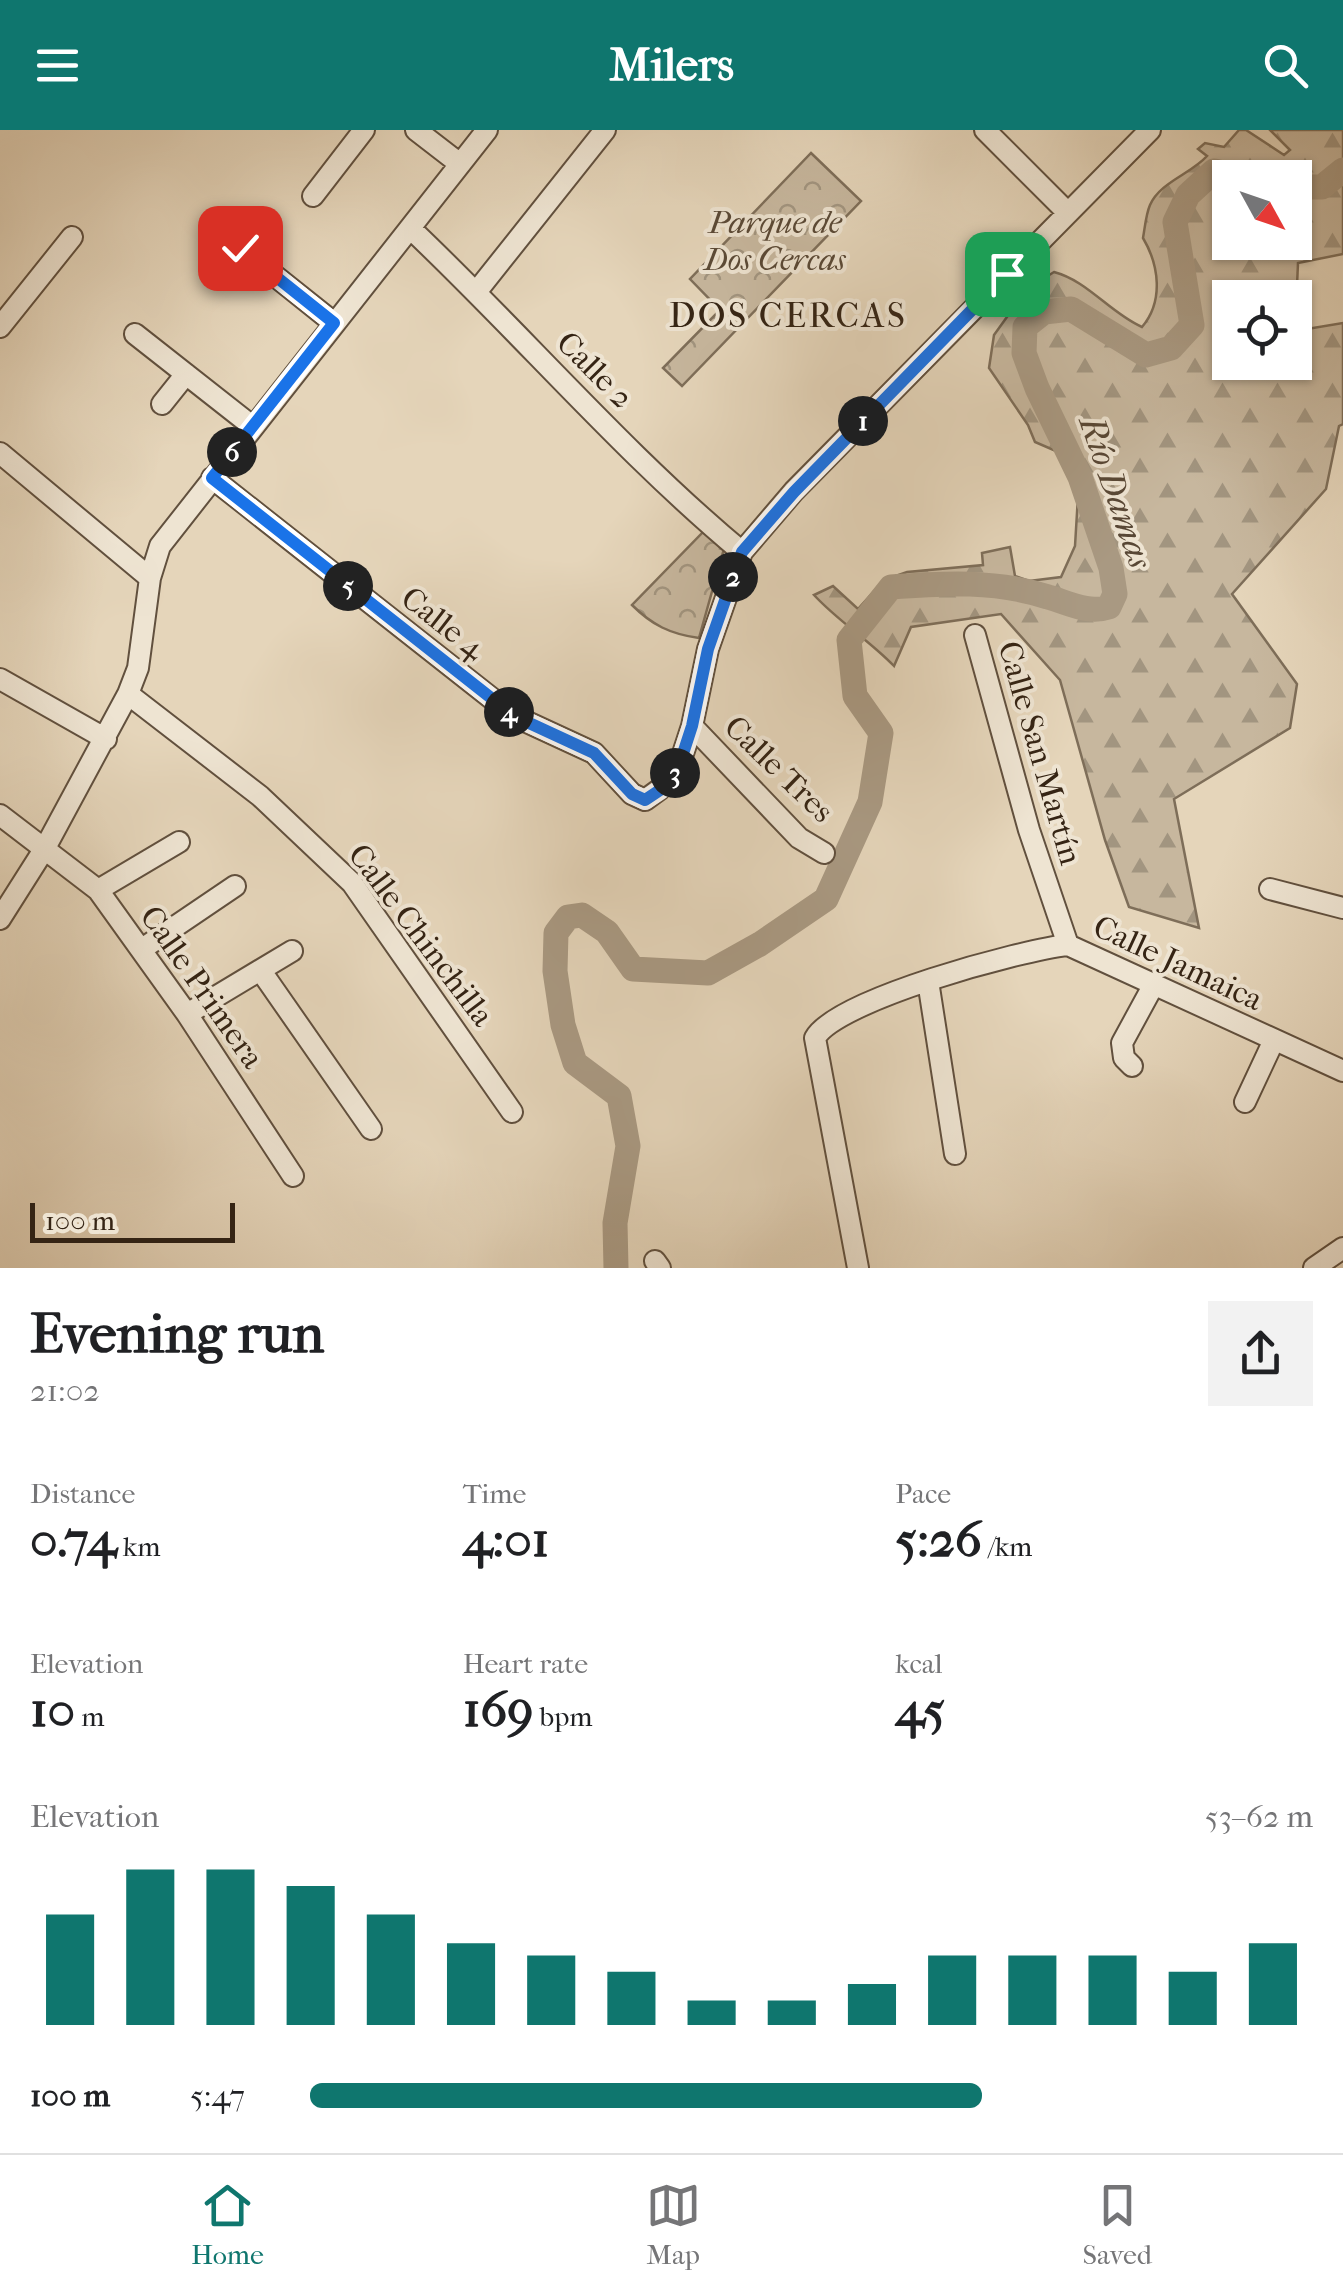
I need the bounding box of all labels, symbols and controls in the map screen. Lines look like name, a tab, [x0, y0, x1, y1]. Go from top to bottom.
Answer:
icon: menu	[30, 38, 85, 93]
icon: search	[1258, 38, 1313, 93]
text: Milers	[609, 39, 734, 92]
north arrow	[1212, 160, 1312, 260]
map controls	[1212, 160, 1312, 380]
park label: Parque de Dos Cercas	[702, 204, 847, 278]
pin	[198, 206, 283, 291]
icon: check	[213, 221, 268, 276]
pin	[965, 232, 1050, 317]
icon: arrive	[980, 247, 1035, 302]
button: locate	[1212, 280, 1312, 380]
district label: DOS CERCAS	[669, 295, 907, 336]
street label: Calle 2	[549, 324, 641, 416]
pin: 1	[838, 396, 888, 446]
text: 1	[858, 404, 868, 437]
water label: Río Damas	[1070, 409, 1162, 575]
pin: 6	[207, 427, 257, 477]
text: 6	[224, 435, 240, 468]
pin: 2	[708, 552, 758, 602]
text: 2	[726, 560, 740, 593]
pin: 5	[323, 561, 373, 611]
text: 5	[342, 569, 354, 602]
street label: Calle 4	[394, 579, 493, 668]
street label: Calle San Martín	[990, 637, 1090, 869]
pin: 4	[484, 687, 534, 737]
text: 4	[501, 695, 517, 728]
street label: Calle Tres	[717, 708, 841, 830]
pin: 3	[650, 748, 700, 798]
text: 3	[669, 756, 681, 789]
street label: Calle Chinchilla	[341, 837, 502, 1034]
street label: Calle Primera	[132, 899, 272, 1076]
street label: Calle Jamaica	[1088, 908, 1269, 1019]
scale bar	[30, 1198, 235, 1242]
text: 100 m	[45, 1204, 115, 1237]
button: share	[1208, 1301, 1313, 1406]
text: Evening run	[30, 1302, 324, 1366]
text: 21:02	[30, 1372, 100, 1409]
text: Distance	[30, 1477, 135, 1510]
text: Time	[463, 1477, 526, 1510]
text: Pace	[895, 1477, 951, 1510]
text: 0.74	[30, 1510, 117, 1569]
text: 4:01	[463, 1510, 549, 1569]
text: 5:26	[895, 1510, 982, 1569]
text: km	[117, 1530, 160, 1563]
text: /km	[982, 1530, 1032, 1563]
text: Elevation	[30, 1647, 143, 1680]
text: Heart rate	[463, 1647, 588, 1680]
text: kcal	[895, 1647, 942, 1680]
text: 10	[30, 1680, 75, 1739]
text: 169	[463, 1680, 534, 1739]
text: 45	[895, 1680, 945, 1739]
text: m	[75, 1700, 104, 1733]
text: bpm	[534, 1700, 593, 1733]
text: Elevation	[30, 1798, 159, 1835]
text: 53–62 m	[1205, 1798, 1313, 1835]
text: 100 m	[30, 2077, 110, 2114]
text: 5:47	[190, 2077, 245, 2114]
tab: Home	[191, 2178, 264, 2271]
tab: Map	[646, 2178, 701, 2271]
tab: Saved	[1083, 2178, 1152, 2271]

